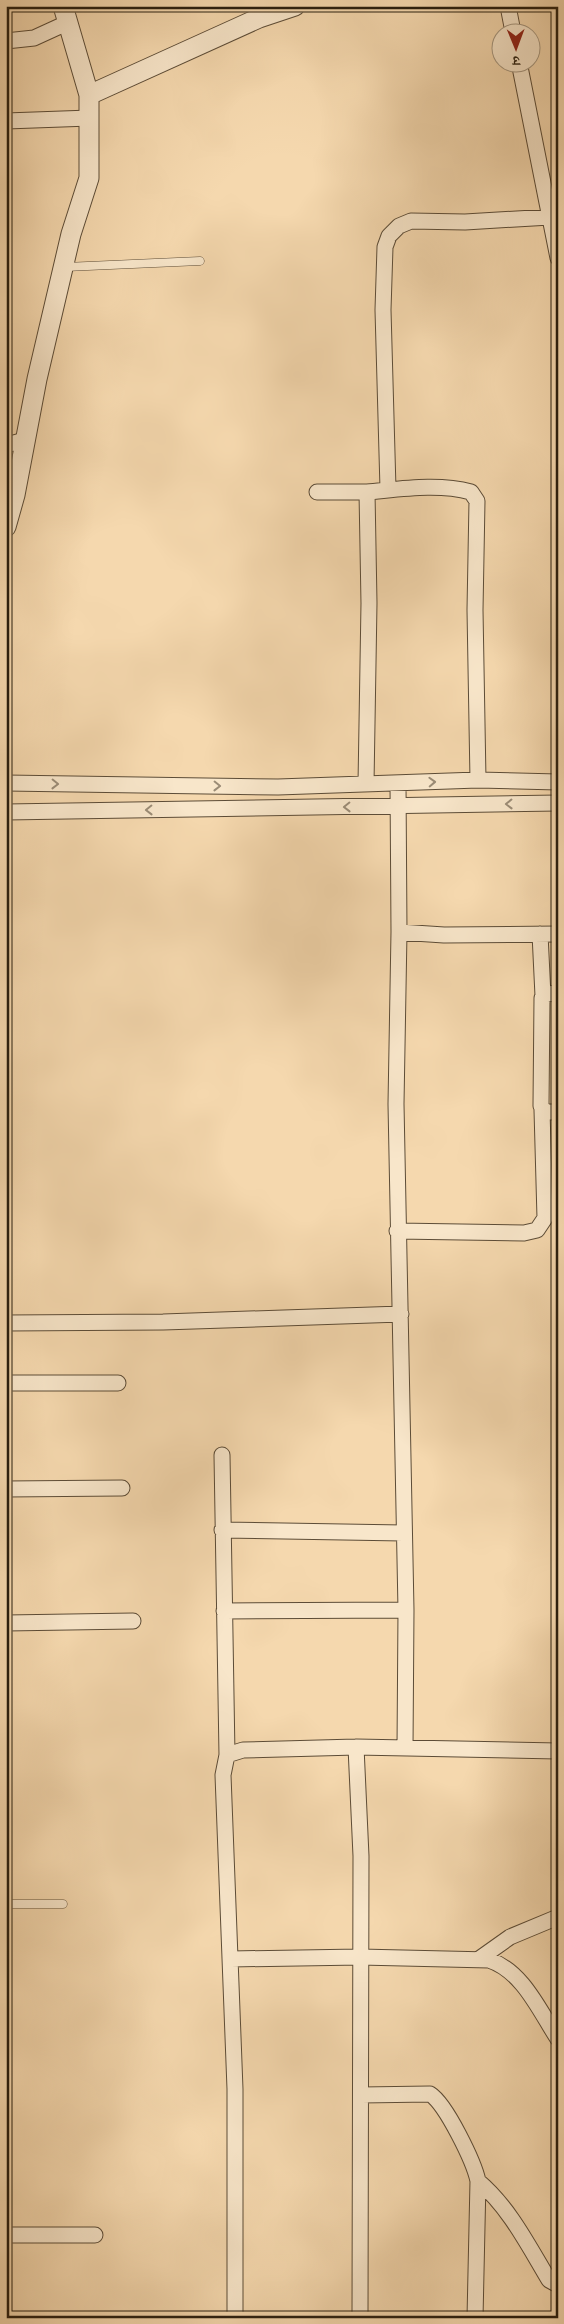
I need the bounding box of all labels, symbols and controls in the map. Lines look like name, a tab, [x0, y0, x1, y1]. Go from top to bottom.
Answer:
north arrow	[492, 22, 542, 72]
text: उ	[512, 53, 521, 67]
one-way arrow	[429, 777, 437, 787]
one-way arrow	[52, 779, 59, 789]
one-way arrow	[214, 781, 222, 791]
one-way arrow	[505, 799, 512, 809]
one-way arrow	[342, 802, 350, 812]
one-way arrow	[145, 805, 153, 816]

